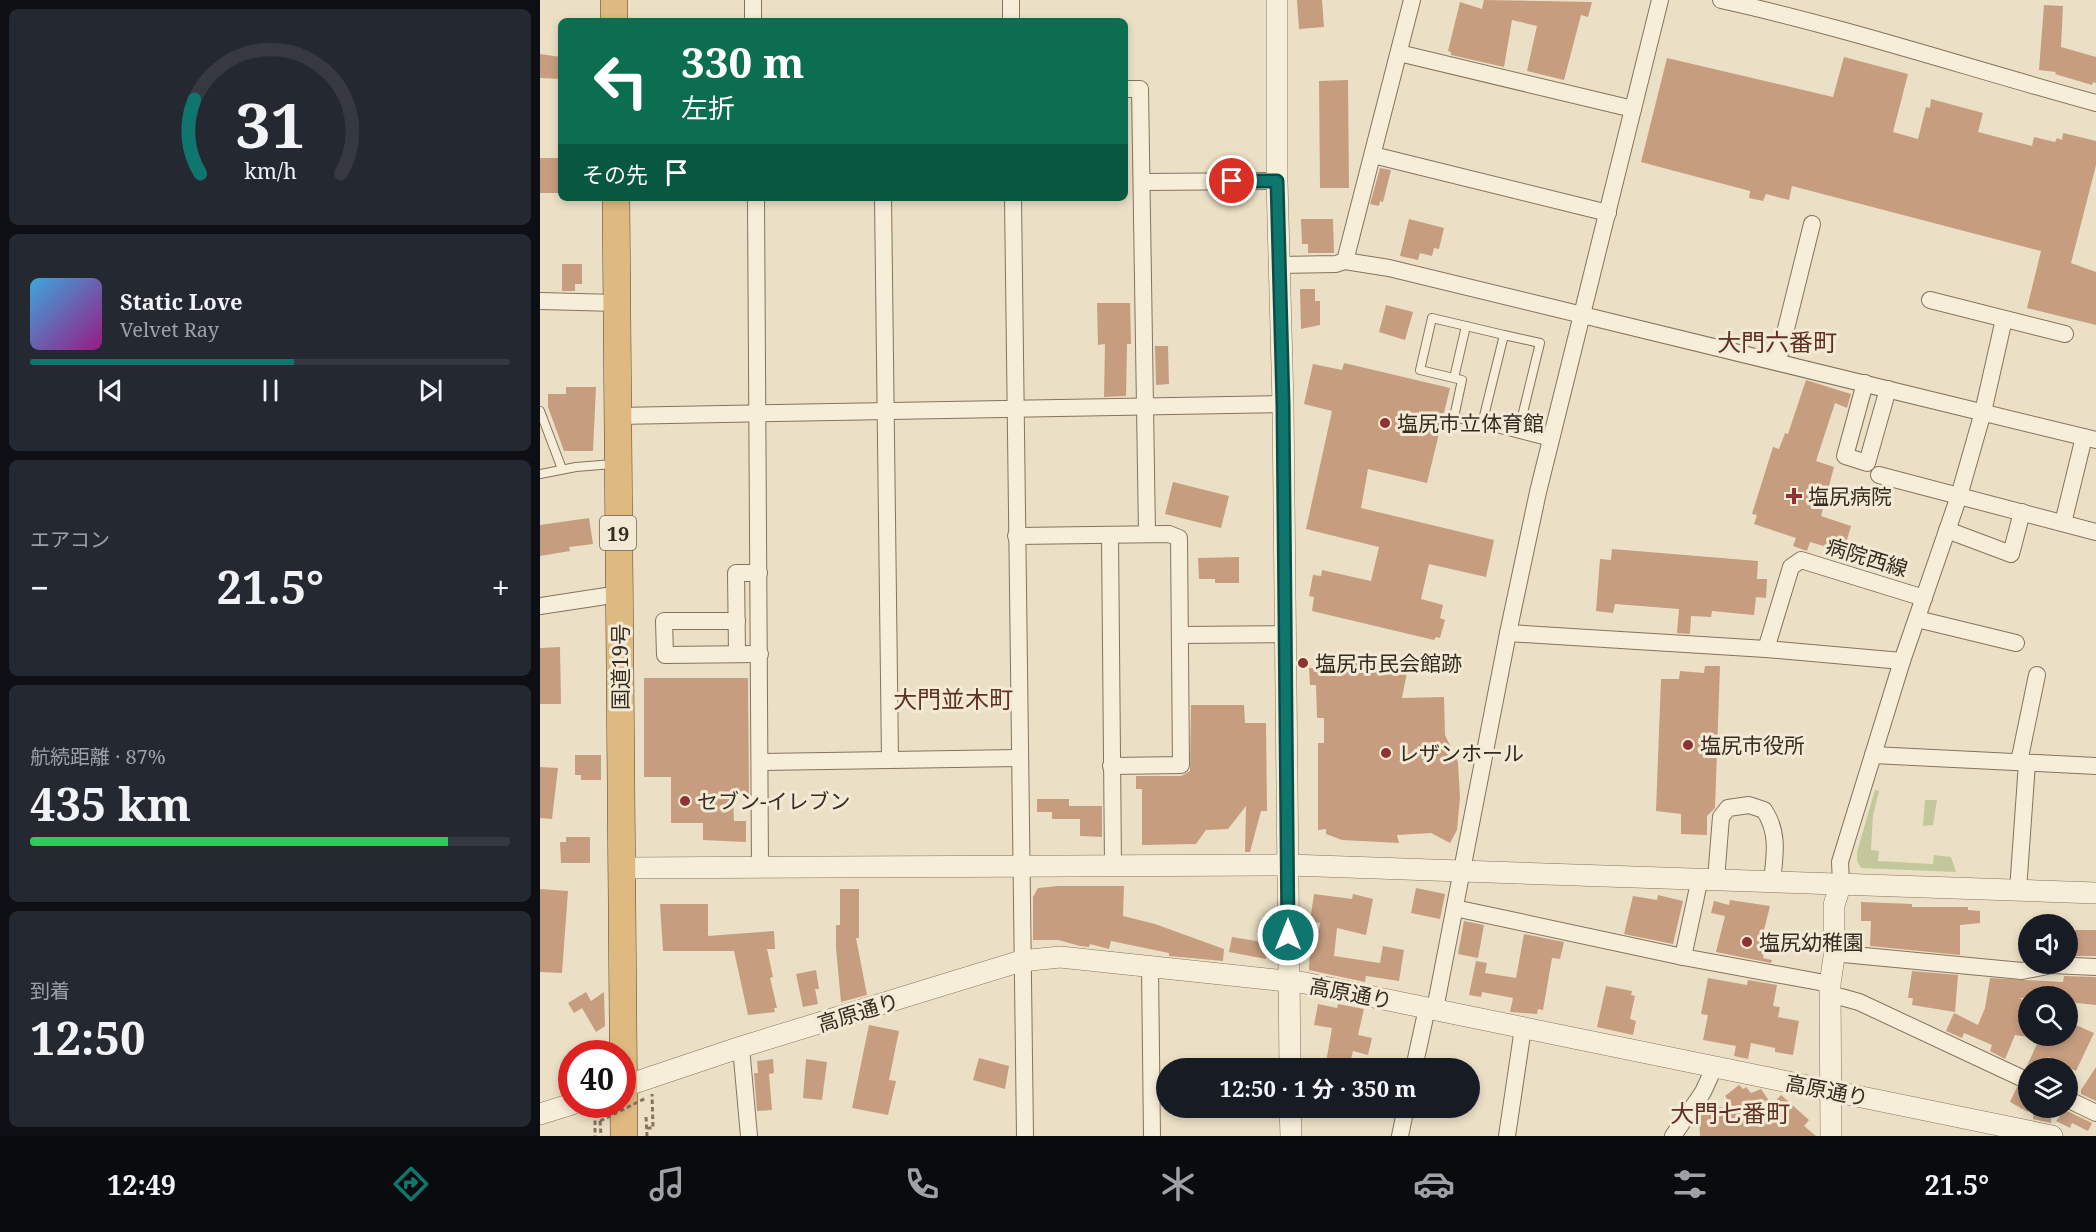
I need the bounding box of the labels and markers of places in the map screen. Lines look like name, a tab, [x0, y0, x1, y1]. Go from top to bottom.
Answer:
pin	[1206, 155, 1257, 206]
place label: 塩尻市立体育館	[1397, 409, 1544, 437]
marker: 塩尻市立体育館	[1378, 416, 1392, 430]
place label: 塩尻病院	[1808, 482, 1892, 510]
marker: 塩尻病院	[1785, 487, 1803, 505]
place label: 塩尻市民会館跡	[1315, 649, 1462, 677]
marker: 塩尻市民会館跡	[1296, 656, 1310, 670]
place label: 塩尻市役所	[1700, 731, 1805, 759]
marker: 塩尻市役所	[1681, 738, 1695, 752]
place label: レザンホール	[1398, 739, 1524, 767]
marker: レザンホール	[1379, 746, 1393, 760]
place label: セブン-イレブン	[697, 787, 851, 815]
marker: セブン-イレブン	[678, 794, 692, 808]
place label: 塩尻幼稚園	[1759, 928, 1864, 956]
marker: 塩尻幼稚園	[1740, 935, 1754, 949]

